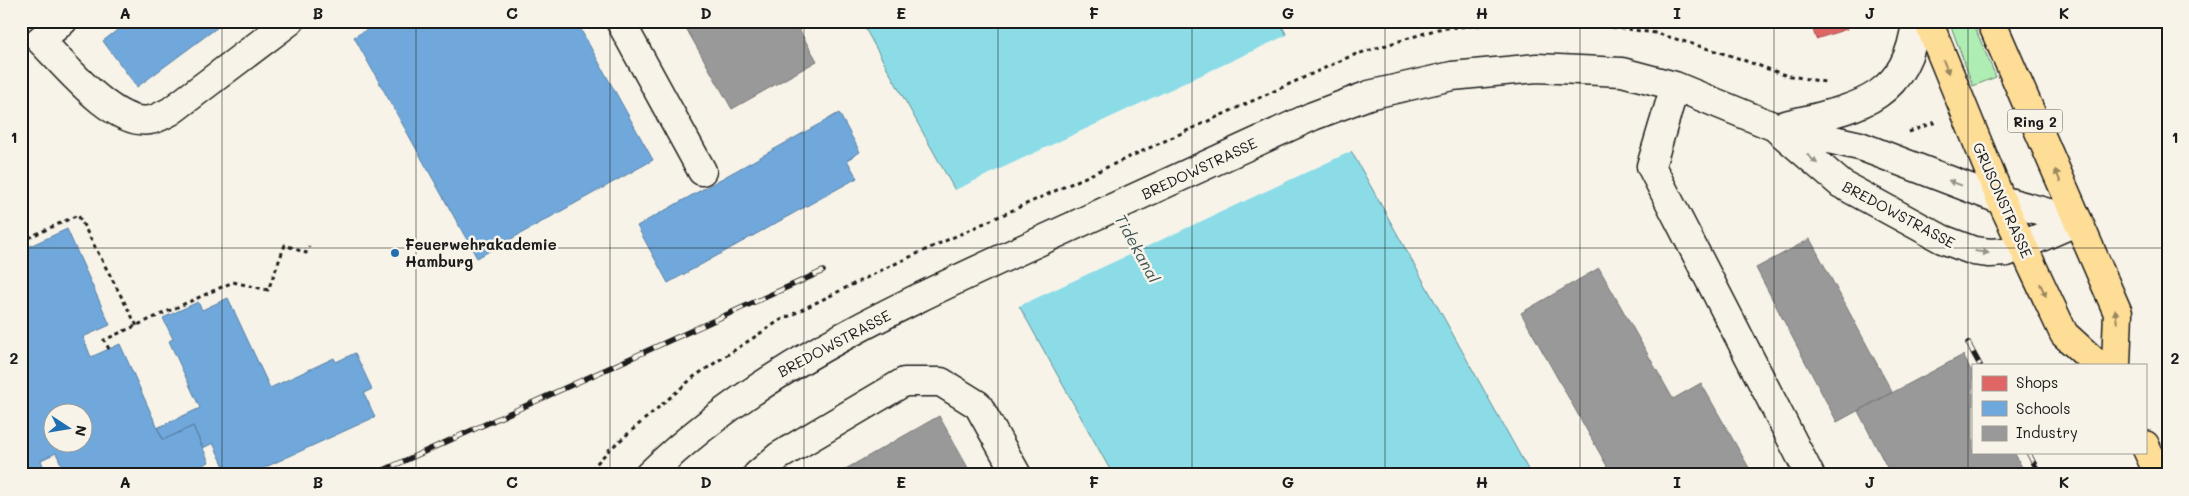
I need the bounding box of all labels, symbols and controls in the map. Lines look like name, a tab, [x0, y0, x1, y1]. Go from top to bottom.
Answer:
text: A	[119, 2, 131, 23]
text: B	[313, 2, 323, 23]
text: C	[506, 2, 518, 23]
text: D	[700, 2, 712, 23]
text: E	[896, 2, 906, 23]
text: F	[1089, 2, 1099, 23]
text: G	[1282, 2, 1294, 23]
text: H	[1476, 2, 1488, 23]
text: I	[1673, 2, 1681, 23]
text: J	[1865, 2, 1875, 23]
text: K	[2059, 2, 2069, 23]
one-way arrow	[1943, 59, 1950, 74]
road number: Ring 2	[2008, 110, 2062, 132]
text: 1	[10, 126, 18, 147]
text: 1	[2171, 126, 2179, 147]
street label: BREDOWSTRASSE	[1138, 132, 1260, 204]
street label: GRUSONSTRASSE	[1969, 139, 2038, 261]
one-way arrow	[1805, 153, 1817, 165]
one-way arrow	[2054, 169, 2062, 183]
street label: BREDOWSTRASSE	[1839, 176, 1959, 252]
one-way arrow	[1948, 179, 1963, 186]
water label: Tidekanal	[1111, 210, 1165, 286]
place label: Feuerwehrakademie Hamburg	[405, 234, 557, 271]
marker: Feuerwehrakademie Hamburg	[389, 247, 401, 259]
one-way arrow	[1974, 248, 1990, 256]
one-way arrow	[2039, 283, 2047, 297]
street label: BREDOWSTRASSE	[774, 305, 894, 381]
one-way arrow	[2112, 308, 2120, 324]
text: 2	[10, 347, 19, 368]
text: 2	[2171, 347, 2180, 368]
legend	[1972, 364, 2146, 454]
text: Shops	[2016, 372, 2058, 392]
text: Schools	[2016, 398, 2071, 418]
north arrow	[42, 404, 92, 454]
text: Industry	[2016, 422, 2078, 442]
text: N	[71, 424, 92, 438]
text: A	[119, 471, 131, 492]
text: B	[313, 471, 323, 492]
text: C	[506, 471, 518, 492]
text: D	[700, 471, 712, 492]
text: E	[896, 471, 906, 492]
text: F	[1089, 471, 1099, 492]
text: G	[1282, 471, 1294, 492]
text: H	[1476, 471, 1488, 492]
text: I	[1673, 471, 1681, 492]
text: J	[1865, 471, 1875, 492]
text: K	[2059, 471, 2069, 492]

